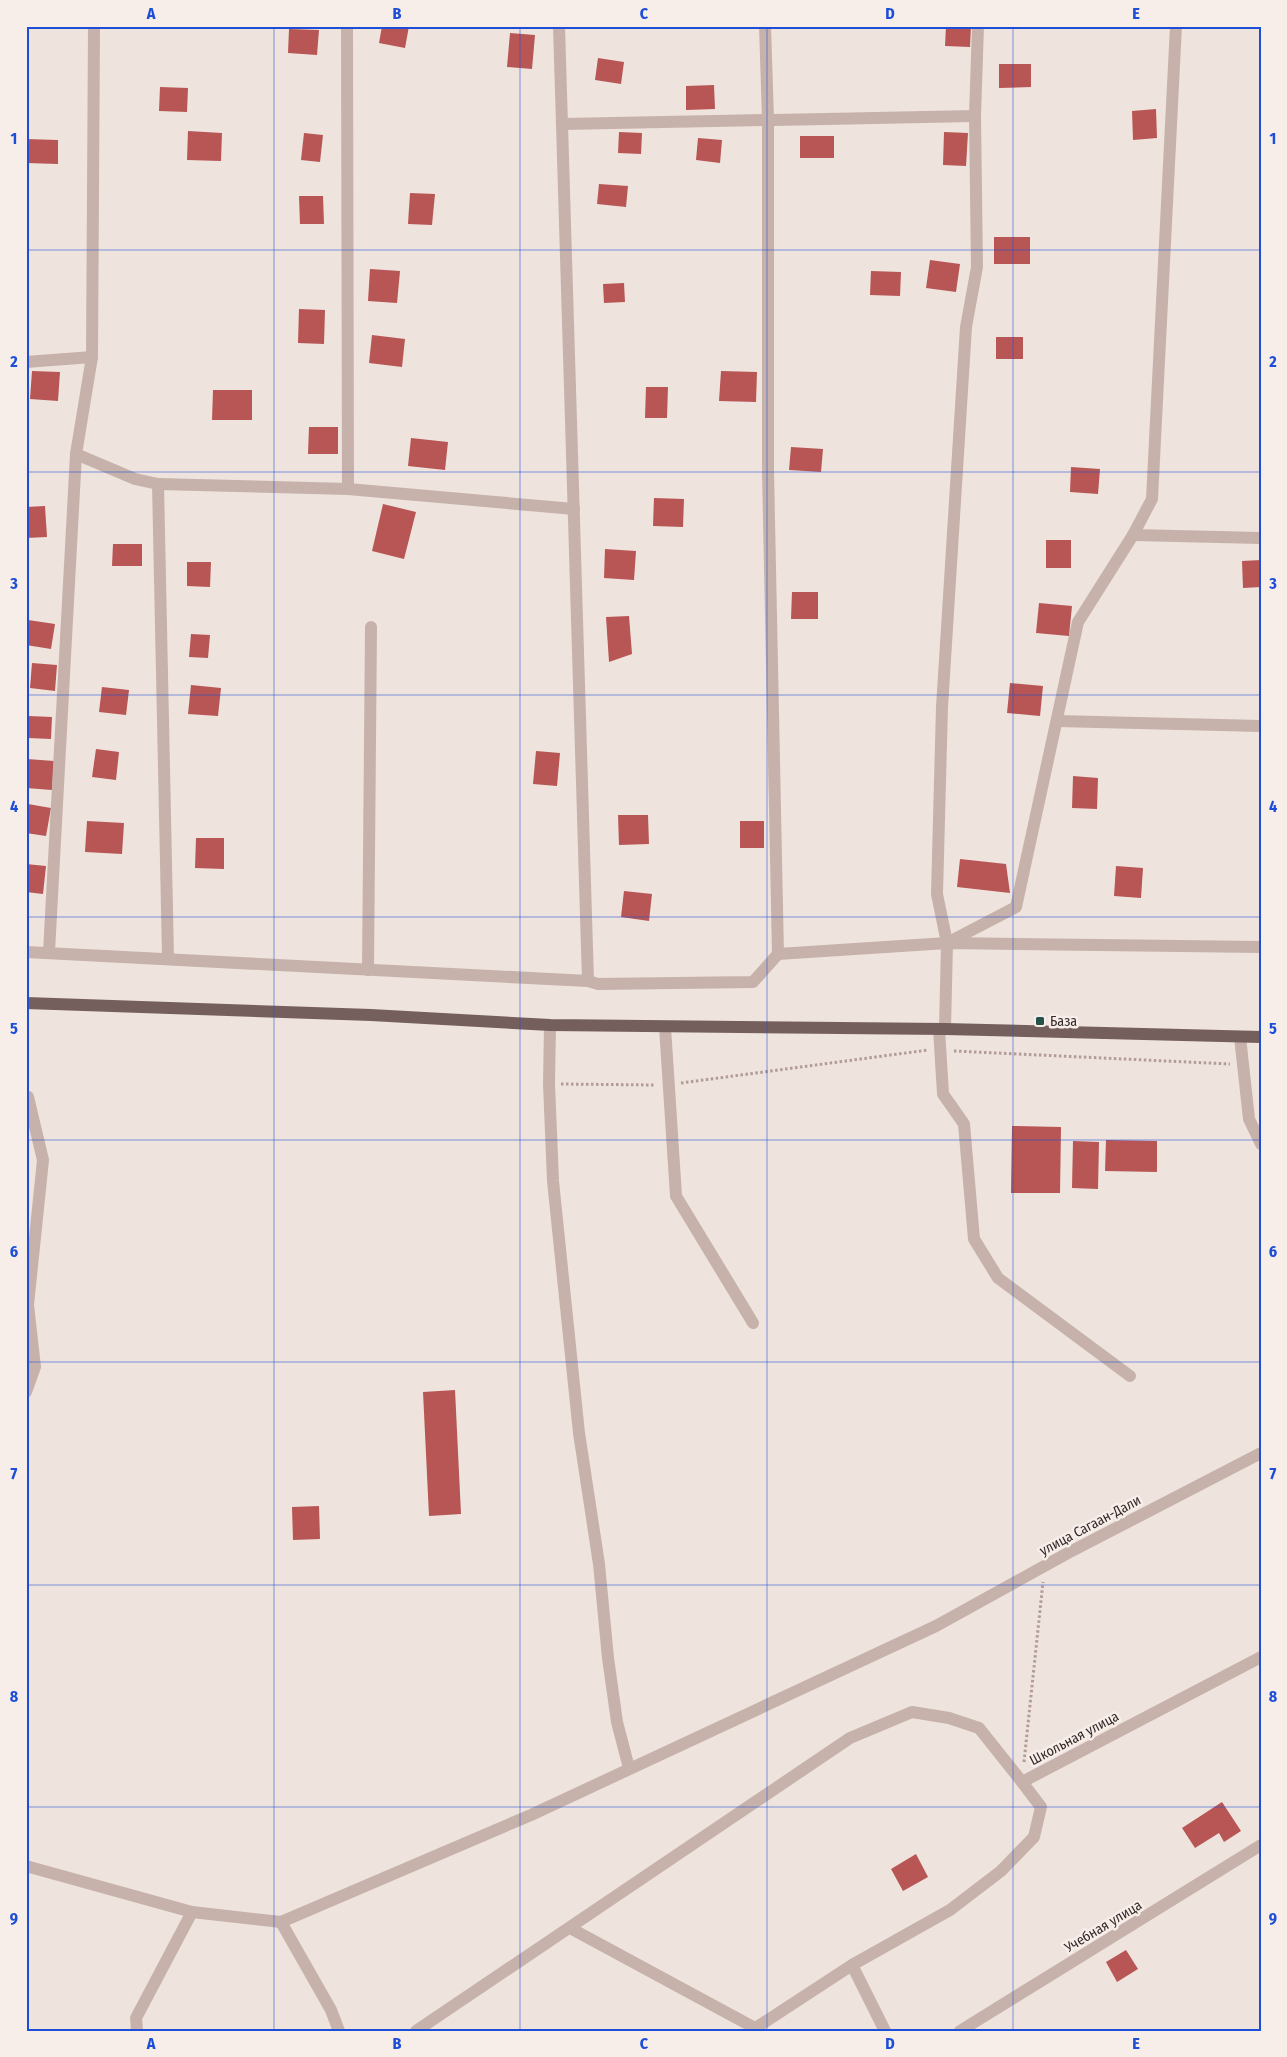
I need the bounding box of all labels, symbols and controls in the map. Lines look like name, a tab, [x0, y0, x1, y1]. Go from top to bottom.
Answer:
text: A	[146, 4, 156, 23]
text: B	[393, 4, 402, 23]
text: C	[640, 4, 649, 23]
text: D	[885, 4, 895, 23]
text: E	[1132, 4, 1140, 23]
text: 1	[11, 129, 17, 148]
text: 1	[1270, 129, 1276, 148]
text: 2	[9, 352, 18, 371]
text: 2	[1268, 352, 1277, 371]
text: 3	[9, 574, 18, 593]
text: 3	[1268, 574, 1277, 593]
text: 4	[10, 797, 18, 816]
text: 4	[1269, 797, 1277, 816]
place label: База	[1050, 1013, 1077, 1030]
marker: База	[1034, 1015, 1046, 1027]
text: 5	[10, 1019, 18, 1038]
text: 5	[1269, 1019, 1277, 1038]
text: 6	[10, 1242, 18, 1261]
text: 6	[1269, 1242, 1277, 1261]
text: 7	[11, 1464, 18, 1483]
text: 7	[1270, 1464, 1277, 1483]
street label: улица Сагаан-Дали	[1037, 1492, 1144, 1559]
text: 8	[10, 1687, 19, 1706]
text: 8	[1269, 1687, 1278, 1706]
street label: Школьная улица	[1027, 1708, 1122, 1769]
street label: Учебная улица	[1061, 1897, 1145, 1957]
text: 9	[10, 1909, 18, 1928]
text: 9	[1269, 1909, 1277, 1928]
text: A	[146, 2034, 156, 2053]
text: B	[393, 2034, 402, 2053]
text: C	[640, 2034, 649, 2053]
text: D	[885, 2034, 895, 2053]
text: E	[1132, 2034, 1140, 2053]

